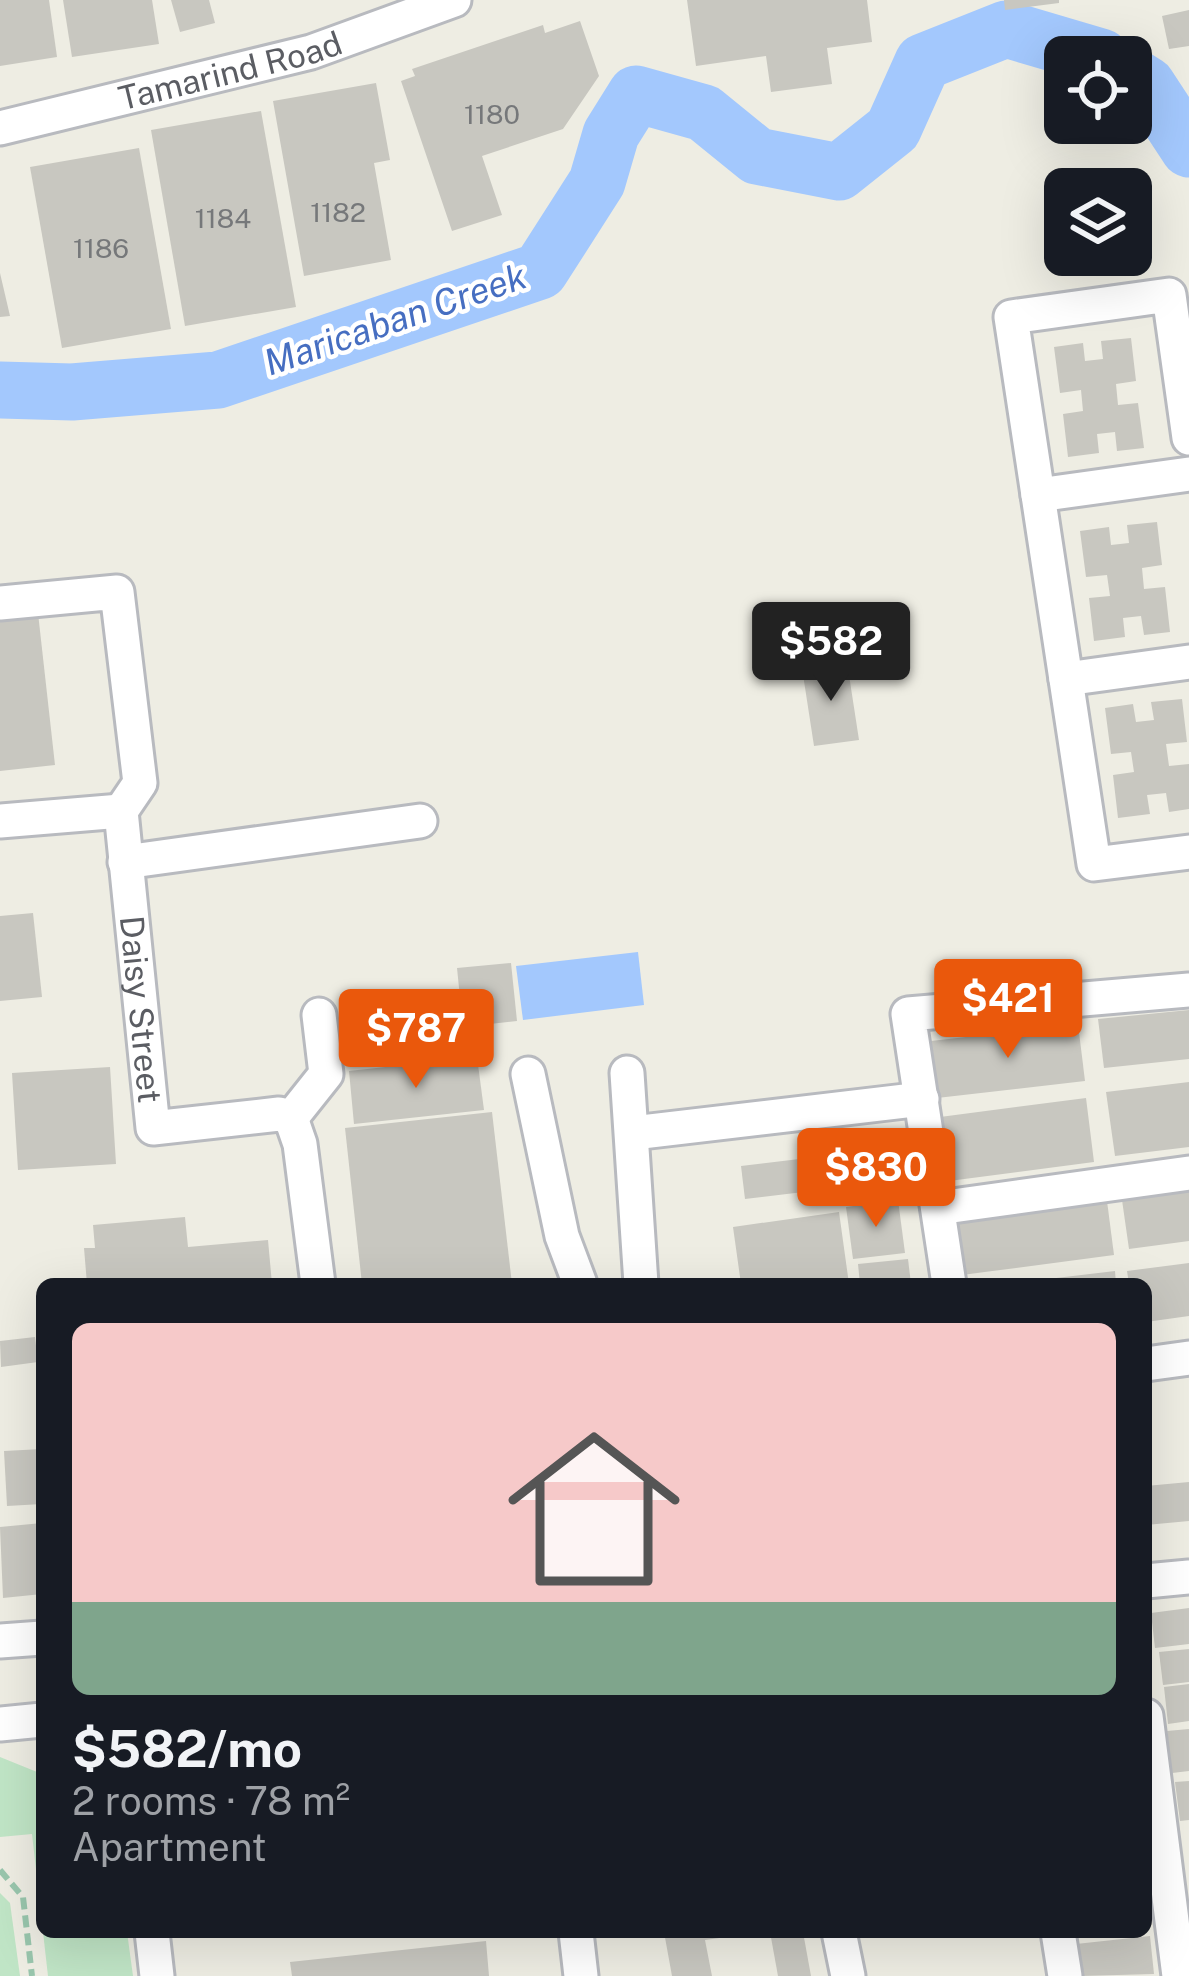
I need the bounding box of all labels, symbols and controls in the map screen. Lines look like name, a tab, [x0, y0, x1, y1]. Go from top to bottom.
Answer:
street label: Tamarind Road	[115, 23, 347, 117]
map controls	[1044, 36, 1152, 276]
button: locate	[1044, 36, 1152, 144]
house number: 1180	[464, 98, 520, 130]
button: layers	[1044, 168, 1152, 276]
house number: 1182	[310, 196, 366, 228]
house number: 1184	[195, 202, 251, 234]
house number: 1186	[73, 232, 129, 264]
water label: Maricaban Creek	[258, 254, 532, 384]
pin: $582	[760, 602, 902, 704]
text: $582	[779, 618, 883, 664]
street label: Daisy Street	[113, 914, 169, 1105]
pin: $421	[937, 959, 1079, 1061]
text: $421	[961, 975, 1055, 1021]
pin: $787	[345, 989, 487, 1091]
text: $787	[366, 1005, 466, 1051]
pin: $830	[805, 1128, 947, 1230]
text: $830	[824, 1144, 928, 1190]
icon: home	[486, 1401, 702, 1617]
text: $582/mo	[72, 1719, 302, 1778]
text: 2 rooms · 78 m²	[72, 1778, 350, 1824]
text: Apartment	[72, 1824, 267, 1870]

